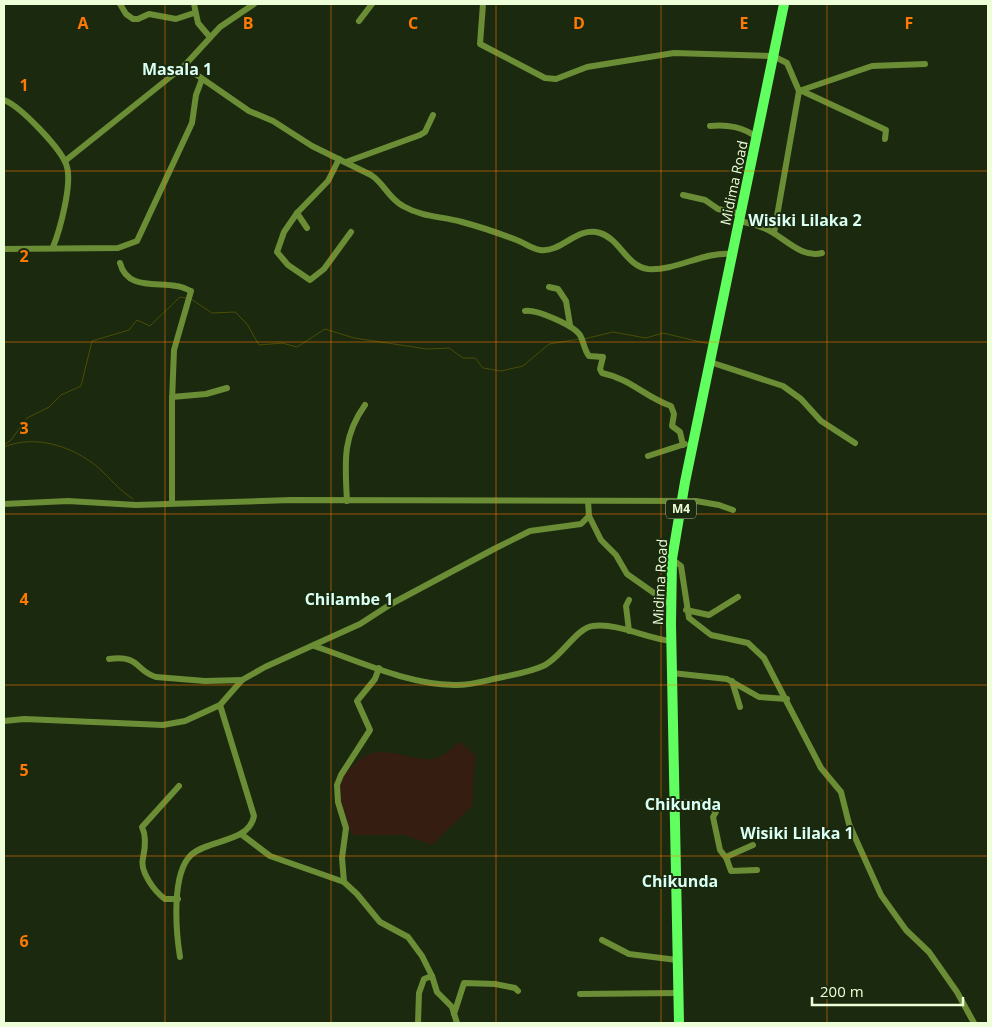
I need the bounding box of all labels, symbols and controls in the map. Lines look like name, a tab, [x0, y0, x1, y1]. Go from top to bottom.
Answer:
text: A	[77, 12, 89, 34]
text: B	[243, 12, 253, 34]
text: C	[408, 12, 418, 34]
text: D	[573, 12, 585, 34]
text: E	[740, 12, 749, 34]
text: F	[905, 12, 913, 34]
district label: Masala 1	[142, 58, 212, 80]
text: 1	[19, 74, 29, 96]
street label: Midima Road	[715, 139, 752, 227]
district label: Wisiki Lilaka 2	[748, 209, 862, 231]
text: 2	[19, 245, 29, 267]
text: 3	[19, 417, 29, 439]
road number: M4	[666, 499, 696, 518]
street label: Midima Road	[648, 539, 671, 625]
text: 4	[19, 588, 29, 610]
district label: Chilambe 1	[305, 588, 393, 610]
text: 5	[19, 759, 29, 781]
district label: Chikunda	[645, 793, 721, 815]
district label: Wisiki Lilaka 1	[740, 822, 854, 844]
district label: Chikunda	[642, 870, 718, 892]
text: 6	[19, 930, 29, 952]
scale bar	[812, 974, 963, 1006]
text: 200 m	[820, 981, 864, 1001]

